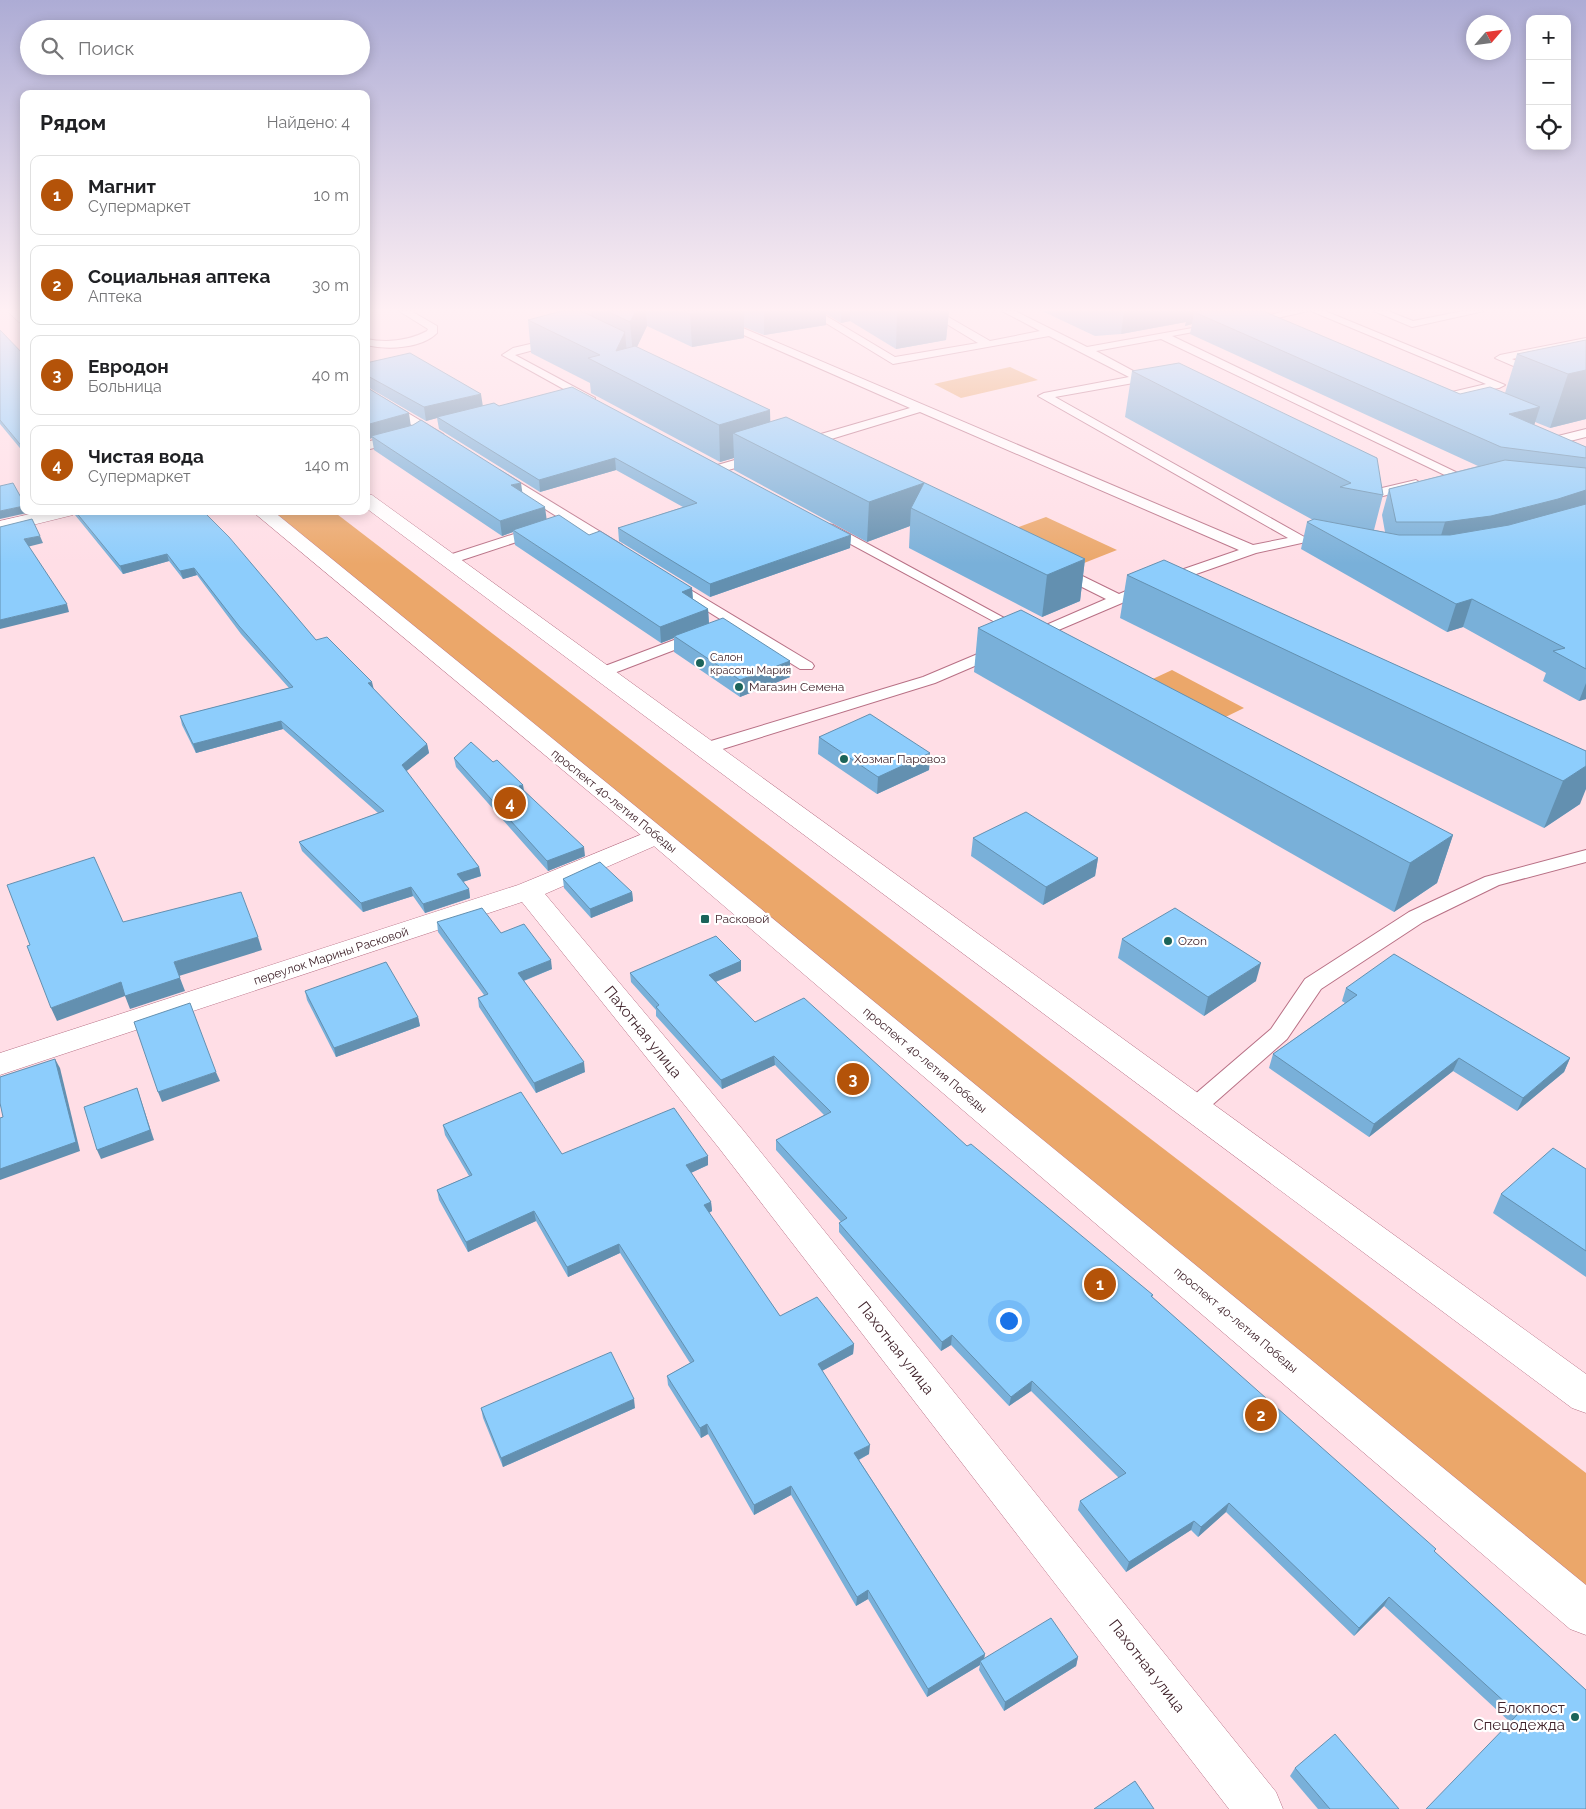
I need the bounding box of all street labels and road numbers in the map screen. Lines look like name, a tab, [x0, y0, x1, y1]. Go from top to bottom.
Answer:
street label: проспект 40-летия Победы	[549, 746, 679, 856]
street label: переулок Марины Расковой	[252, 924, 410, 988]
street label: Пахотная улица	[600, 982, 686, 1082]
street label: проспект 40-летия Победы	[860, 1004, 990, 1116]
street label: проспект 40-летия Победы	[1171, 1264, 1301, 1376]
street label: Пахотная улица	[854, 1298, 938, 1398]
street label: Пахотная улица	[1105, 1616, 1189, 1716]

